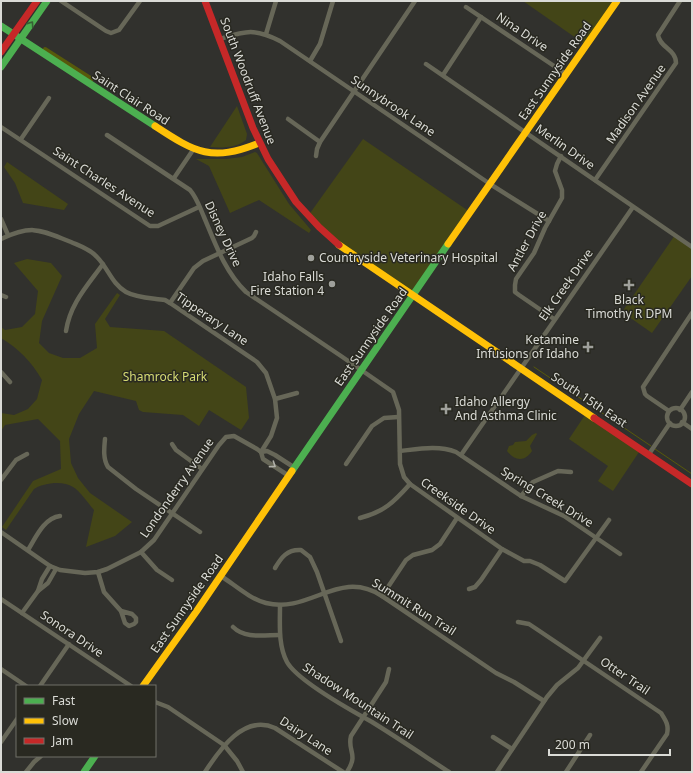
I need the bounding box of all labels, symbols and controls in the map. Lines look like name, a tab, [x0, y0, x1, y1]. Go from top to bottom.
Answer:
street label: Nina Drive	[493, 8, 552, 55]
street label: South Woodruff Avenue	[216, 15, 281, 147]
street label: East Sunnyside Road	[514, 18, 595, 123]
one-way arrow	[26, 21, 33, 28]
street label: Madison Avenue	[602, 60, 670, 147]
street label: Saint Clair Road	[89, 66, 173, 129]
street label: Sunnybrook Lane	[348, 71, 439, 140]
street label: Merlin Drive	[532, 120, 599, 173]
street label: Saint Charles Avenue	[50, 142, 159, 221]
street label: Disney Drive	[201, 198, 246, 270]
street label: Antler Drive	[503, 207, 550, 274]
street label: Elk Creek Drive	[534, 245, 597, 324]
place label: Countryside Veterinary Hospital	[319, 249, 498, 266]
marker: Countryside Veterinary Hospital	[306, 253, 316, 263]
place label: Idaho Falls Fire Station 4	[250, 268, 324, 299]
marker: Idaho Falls Fire Station 4	[327, 279, 337, 289]
marker: Black Timothy R DPM	[623, 279, 635, 291]
street label: East Sunnyside Road	[330, 284, 411, 389]
street label: Tipperary Lane	[173, 288, 252, 349]
place label: Black Timothy R DPM	[586, 291, 672, 322]
place label: Ketamine Infusions of Idaho	[476, 331, 579, 362]
marker: Ketamine Infusions of Idaho	[582, 341, 594, 353]
park label: Shamrock Park	[123, 368, 208, 385]
street label: South 15th East	[548, 368, 631, 432]
place label: Idaho Allergy And Asthma Clinic	[455, 393, 557, 424]
marker: Idaho Allergy And Asthma Clinic	[440, 403, 452, 415]
street label: Londonderry Avenue	[136, 434, 218, 541]
one-way arrow	[269, 460, 276, 468]
street label: Spring Creek Drive	[498, 462, 597, 531]
street label: Creekside Drive	[417, 473, 499, 538]
street label: East Sunnyside Road	[146, 551, 227, 656]
street label: Summit Run Trail	[369, 574, 460, 639]
street label: Sonora Drive	[37, 606, 107, 661]
street label: Otter Trail	[597, 653, 653, 698]
street label: Shadow Mountain Trail	[300, 658, 417, 743]
legend	[16, 685, 156, 757]
text: Fast	[52, 692, 76, 709]
text: Slow	[52, 712, 79, 729]
street label: Dairy Lane	[276, 712, 336, 759]
scale bar	[549, 731, 670, 757]
text: Jam	[51, 732, 73, 749]
text: 200 m	[555, 736, 590, 753]

